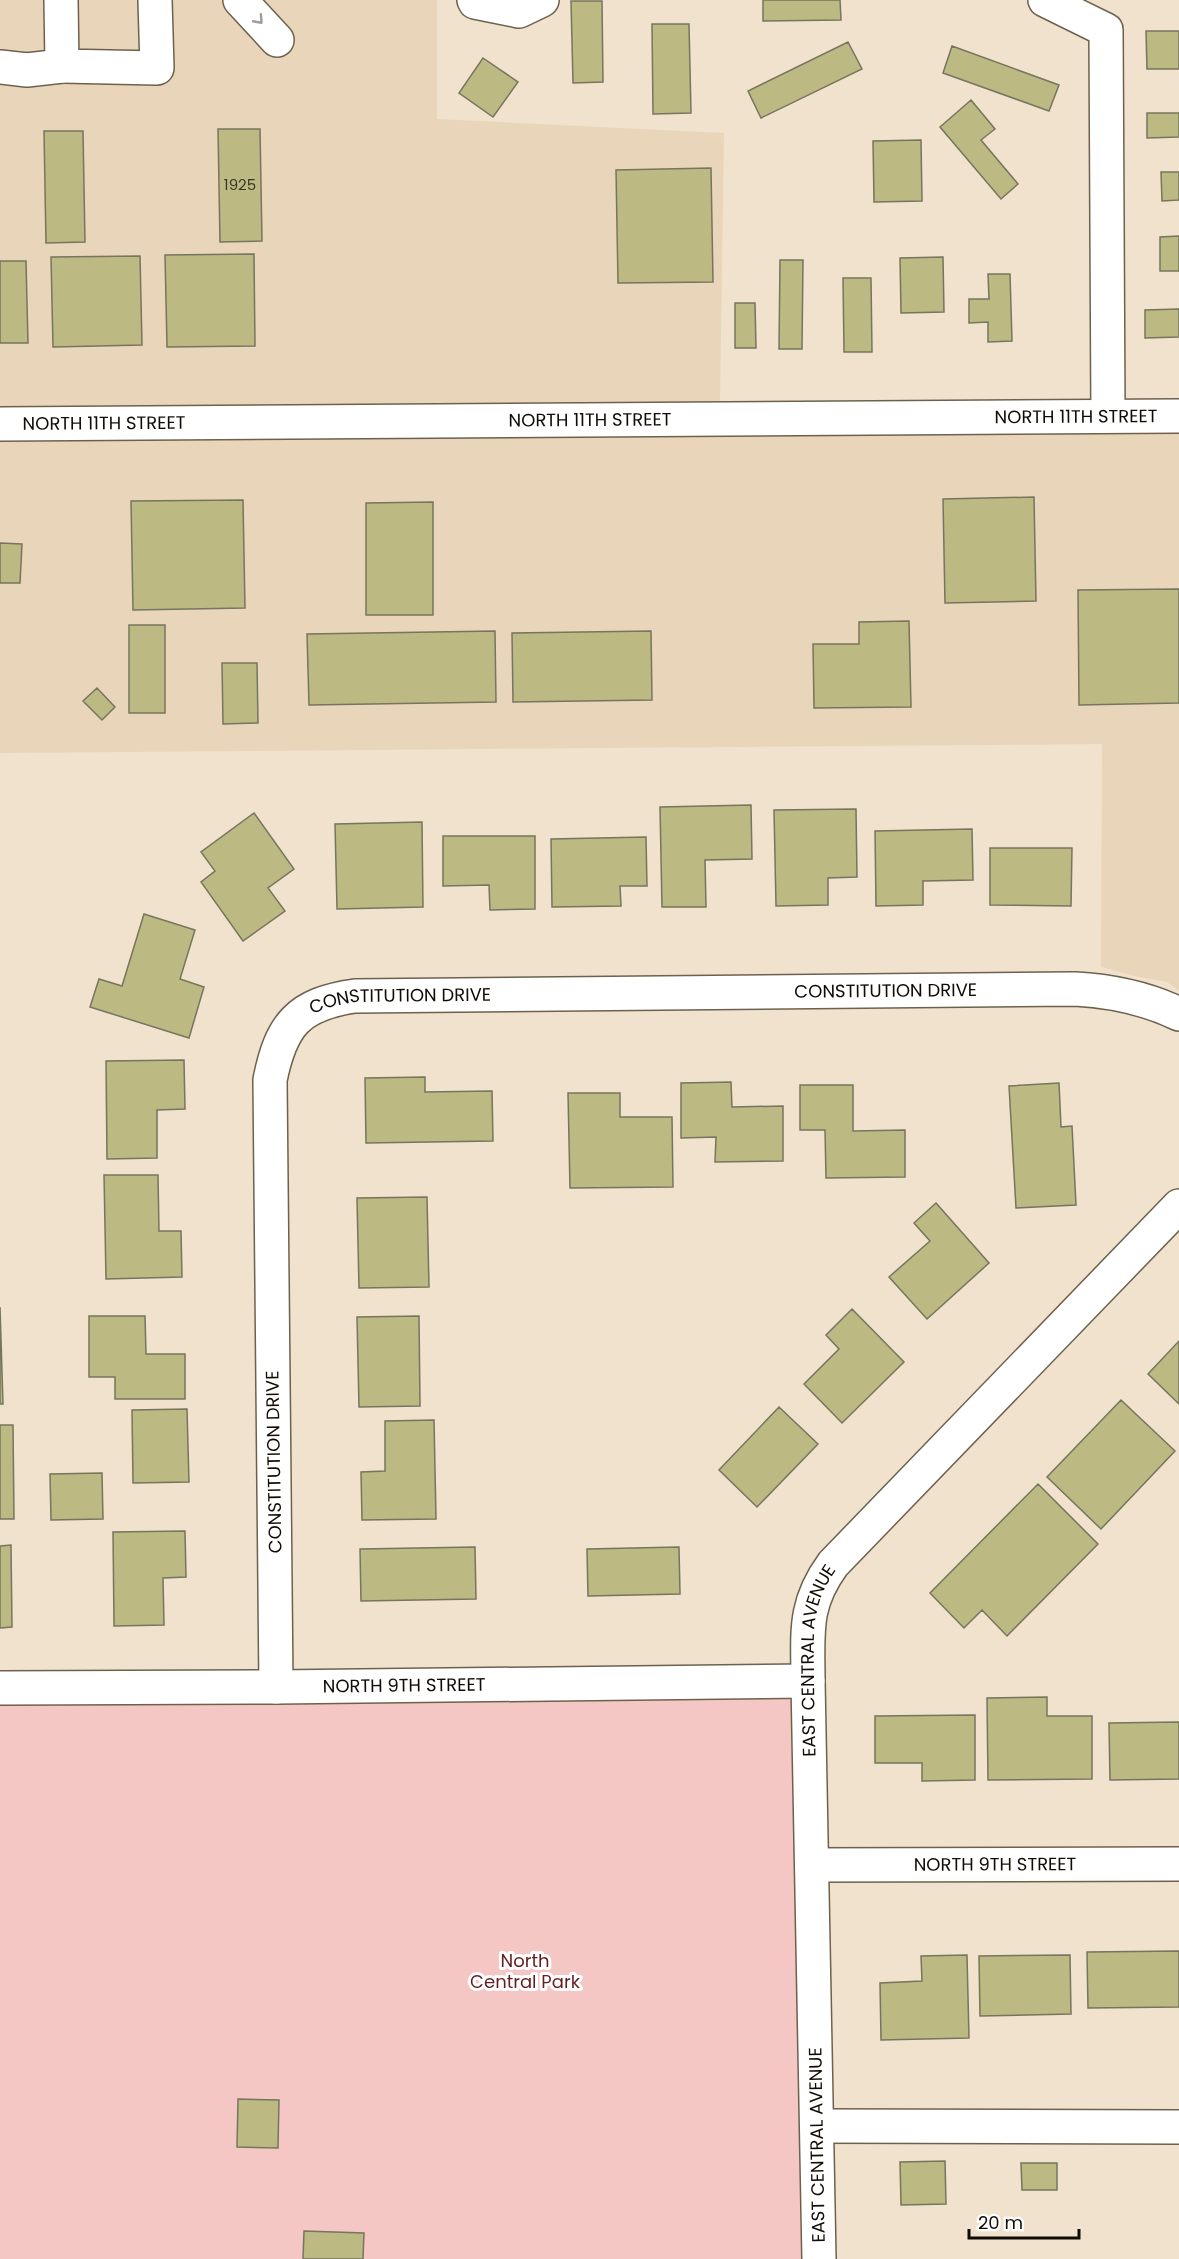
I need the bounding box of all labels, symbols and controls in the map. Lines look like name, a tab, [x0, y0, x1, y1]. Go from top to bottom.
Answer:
one-way arrow	[251, 13, 262, 24]
house number: 1925	[224, 174, 256, 195]
street label: NORTH 11TH STREET	[994, 403, 1158, 429]
street label: NORTH 11TH STREET	[508, 406, 672, 433]
street label: NORTH 11TH STREET	[22, 410, 186, 436]
street label: CONSTITUTION DRIVE	[794, 977, 977, 1004]
street label: CONSTITUTION DRIVE	[305, 982, 491, 1020]
street label: CONSTITUTION DRIVE	[259, 1371, 288, 1554]
street label: EAST CENTRAL AVENUE	[795, 1559, 841, 1757]
street label: NORTH 9TH STREET	[323, 1672, 486, 1698]
street label: NORTH 9TH STREET	[914, 1851, 1077, 1877]
park label: North Central Park	[470, 1948, 581, 1994]
street label: EAST CENTRAL AVENUE	[802, 2047, 831, 2243]
scale bar	[969, 2202, 1078, 2240]
text: 20 m	[978, 2210, 1023, 2235]

